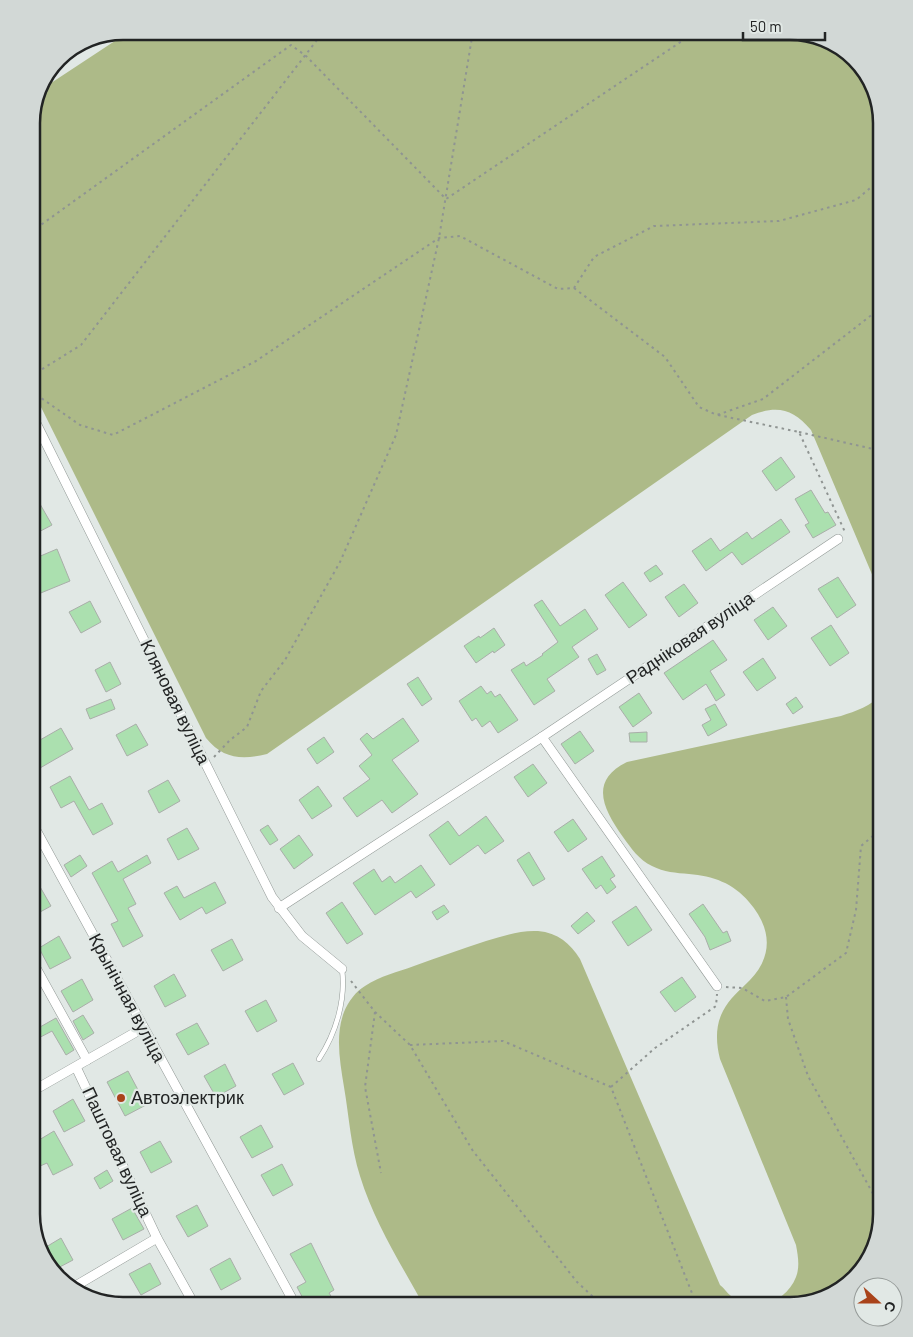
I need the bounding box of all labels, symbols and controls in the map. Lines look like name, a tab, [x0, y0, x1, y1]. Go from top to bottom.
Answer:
scale bar	[743, 10, 826, 42]
text: 50 m	[750, 17, 782, 35]
street label: Радніковая вуліца	[621, 586, 758, 688]
street label: Кляновая вуліца	[136, 636, 216, 768]
street label: Крынічная вуліца	[85, 929, 172, 1067]
street label: Паштовая вуліца	[78, 1083, 158, 1221]
place label: Автоэлектрик	[131, 1086, 244, 1108]
marker: Автоэлектрик	[115, 1092, 127, 1104]
north arrow	[853, 1277, 903, 1327]
text: С	[881, 1299, 900, 1315]

